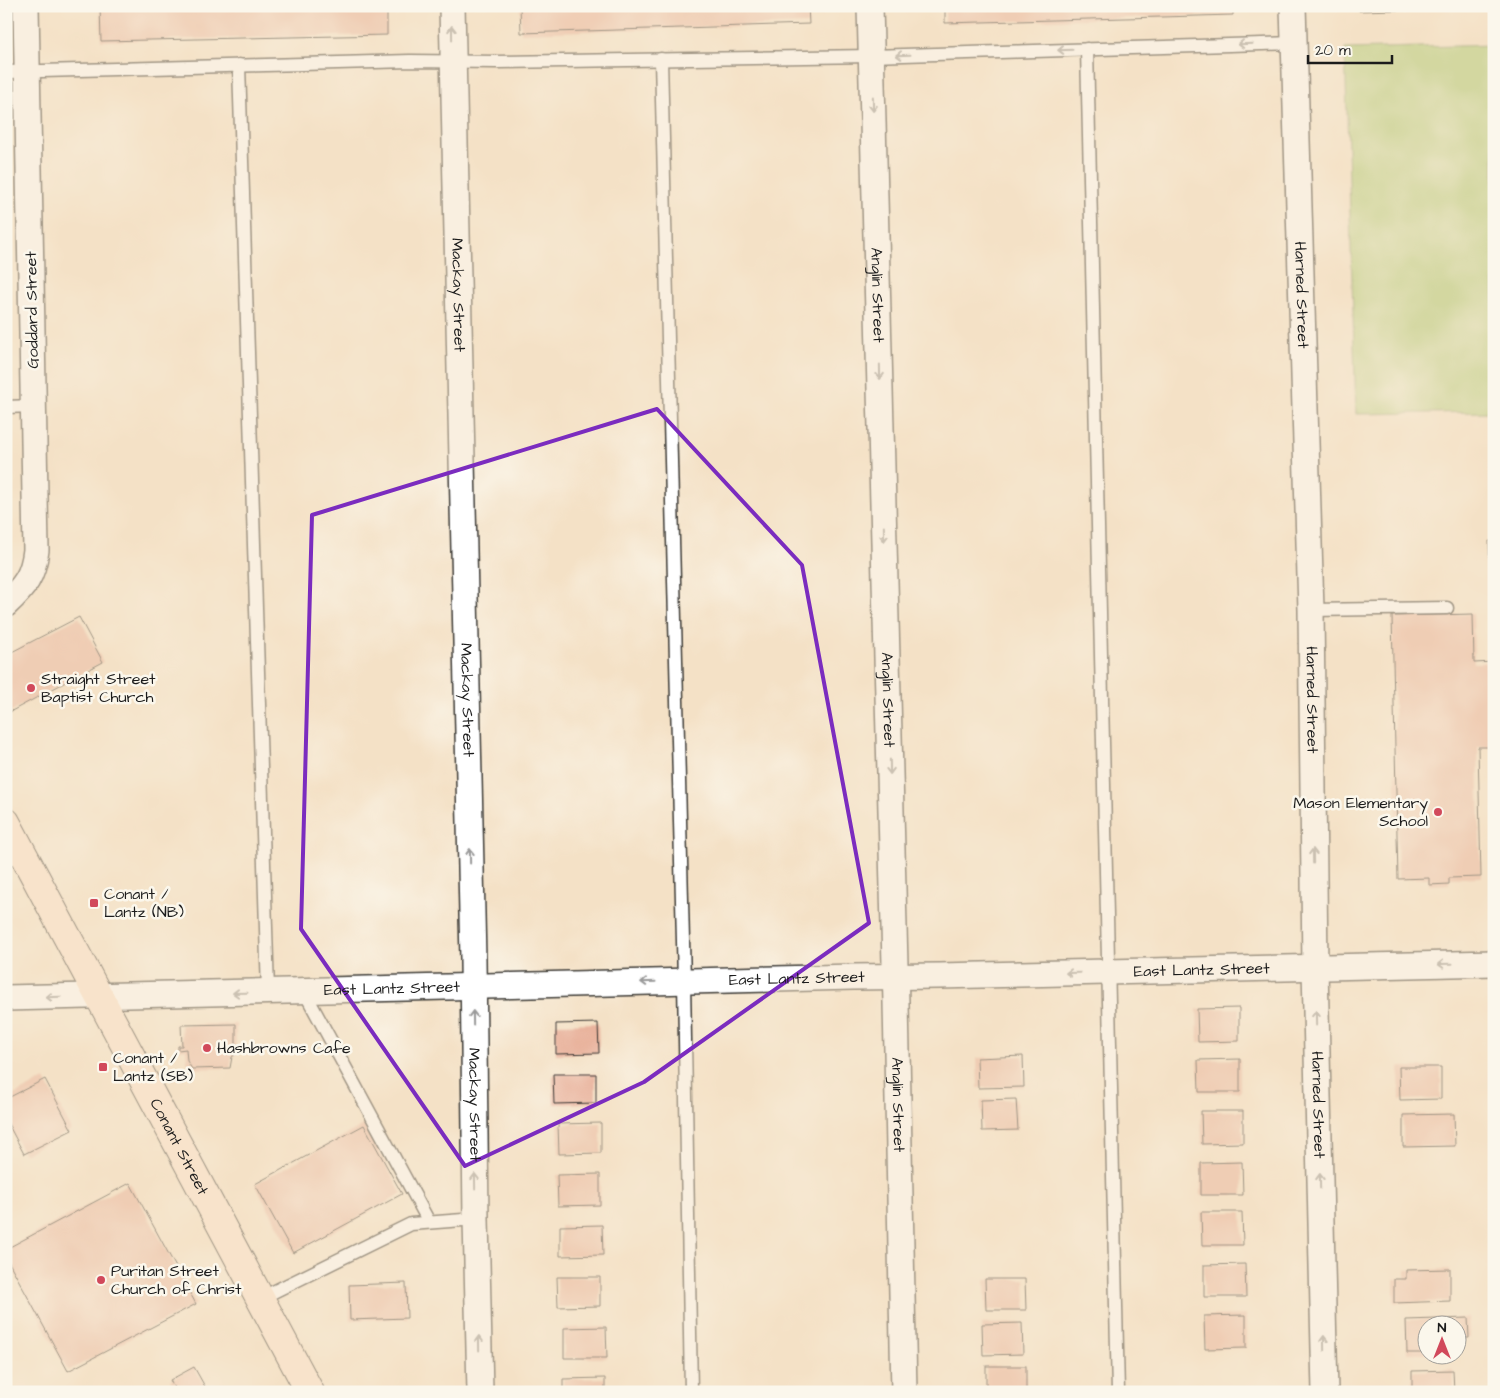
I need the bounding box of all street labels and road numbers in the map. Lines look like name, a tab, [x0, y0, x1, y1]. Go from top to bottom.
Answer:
street label: Mackay Street	[446, 238, 471, 353]
street label: Harned Street	[1289, 241, 1314, 349]
street label: Anglin Street	[865, 247, 890, 343]
street label: Goddard Street	[20, 251, 44, 369]
street label: Mackay Street	[455, 643, 480, 758]
street label: Harned Street	[1300, 646, 1324, 754]
street label: Anglin Street	[875, 652, 900, 748]
street label: East Lantz Street	[1133, 957, 1270, 982]
street label: East Lantz Street	[729, 966, 865, 991]
street label: East Lantz Street	[324, 976, 461, 1001]
street label: Mackay Street	[463, 1048, 486, 1162]
street label: Harned Street	[1306, 1051, 1330, 1159]
street label: Anglin Street	[885, 1057, 910, 1153]
street label: Conant Street	[144, 1094, 214, 1199]

